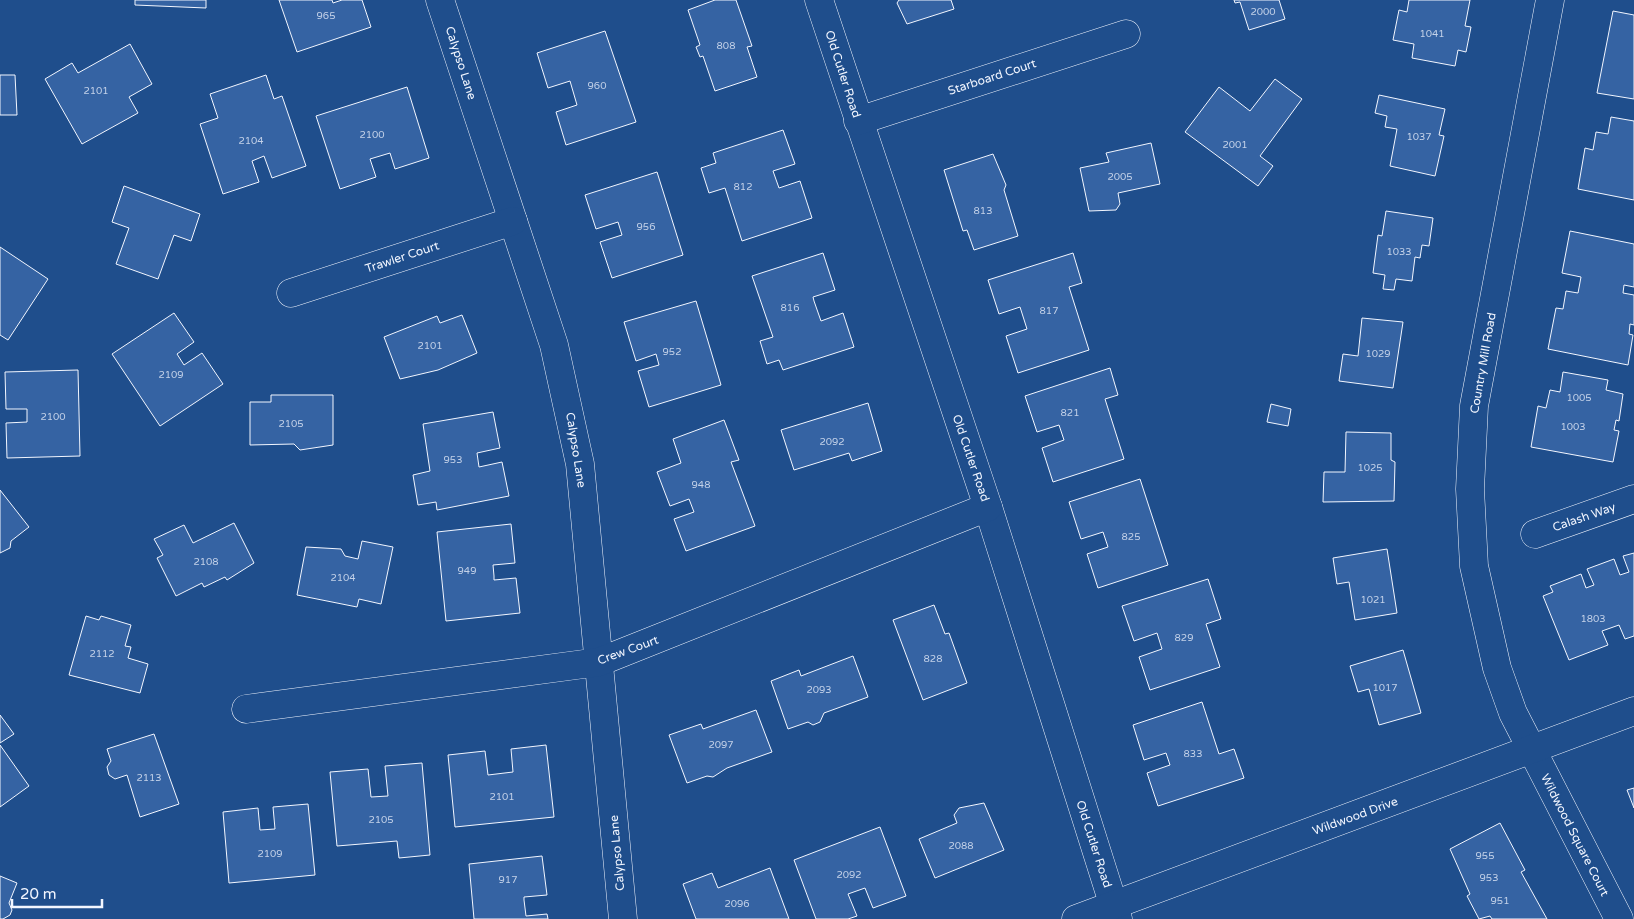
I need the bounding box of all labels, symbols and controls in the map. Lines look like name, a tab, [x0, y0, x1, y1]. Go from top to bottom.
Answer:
house number: 2000	[1250, 6, 1276, 18]
house number: 965	[317, 10, 335, 22]
street label: Calypso Lane	[443, 25, 479, 102]
house number: 1041	[1419, 28, 1445, 40]
street label: Old Cutler Road	[822, 29, 864, 119]
house number: 808	[717, 40, 735, 52]
street label: Starboard Court	[946, 56, 1038, 98]
house number: 960	[588, 80, 606, 92]
house number: 2101	[83, 85, 109, 97]
house number: 2100	[359, 129, 385, 141]
house number: 1037	[1406, 131, 1432, 143]
house number: 2104	[238, 135, 264, 147]
house number: 2001	[1222, 139, 1248, 151]
house number: 2005	[1107, 171, 1133, 183]
house number: 812	[734, 181, 752, 193]
house number: 813	[974, 205, 992, 217]
house number: 956	[637, 221, 655, 233]
street label: Trawler Court	[363, 238, 441, 276]
house number: 1033	[1386, 246, 1412, 258]
house number: 816	[781, 302, 799, 314]
house number: 817	[1040, 305, 1058, 317]
street label: Country Mill Road	[1467, 311, 1499, 415]
house number: 2101	[417, 340, 443, 352]
house number: 952	[663, 346, 681, 358]
house number: 1029	[1365, 348, 1391, 360]
house number: 2109	[158, 369, 184, 381]
house number: 1005	[1566, 392, 1592, 404]
house number: 821	[1061, 407, 1079, 419]
house number: 2100	[40, 411, 66, 423]
street label: Calypso Lane	[563, 411, 589, 489]
street label: Old Cutler Road	[950, 413, 992, 503]
house number: 2105	[278, 418, 304, 430]
house number: 1003	[1560, 421, 1586, 433]
house number: 2092	[819, 436, 845, 448]
house number: 953	[444, 454, 462, 466]
house number: 1025	[1357, 462, 1383, 474]
house number: 948	[692, 479, 710, 491]
street label: Calash Way	[1551, 500, 1618, 534]
house number: 825	[1122, 531, 1140, 543]
house number: 2108	[193, 556, 219, 568]
house number: 949	[458, 565, 476, 577]
house number: 2104	[330, 572, 356, 584]
house number: 1021	[1360, 594, 1386, 606]
house number: 1803	[1580, 613, 1606, 625]
street label: Crew Court	[596, 632, 661, 668]
house number: 829	[1175, 632, 1193, 644]
house number: 2112	[89, 648, 115, 660]
house number: 828	[924, 653, 942, 665]
house number: 1017	[1372, 682, 1398, 694]
house number: 2093	[806, 684, 832, 696]
house number: 2097	[708, 739, 734, 751]
house number: 833	[1184, 748, 1202, 760]
street label: Wildwood Square Court	[1538, 771, 1612, 899]
house number: 2113	[136, 772, 162, 784]
house number: 2101	[489, 791, 515, 803]
street label: Wildwood Drive	[1310, 794, 1400, 838]
street label: Old Cutler Road	[1073, 799, 1115, 889]
house number: 2105	[368, 814, 394, 826]
street label: Calypso Lane	[607, 814, 627, 891]
house number: 2088	[948, 840, 974, 852]
house number: 2109	[257, 848, 283, 860]
house number: 955	[1476, 850, 1494, 862]
house number: 2092	[836, 869, 862, 881]
house number: 953	[1480, 872, 1498, 884]
house number: 917	[499, 874, 517, 886]
scale bar	[12, 876, 102, 908]
text: 20 m	[20, 885, 57, 903]
house number: 951	[1491, 895, 1509, 907]
house number: 2096	[724, 898, 750, 910]

